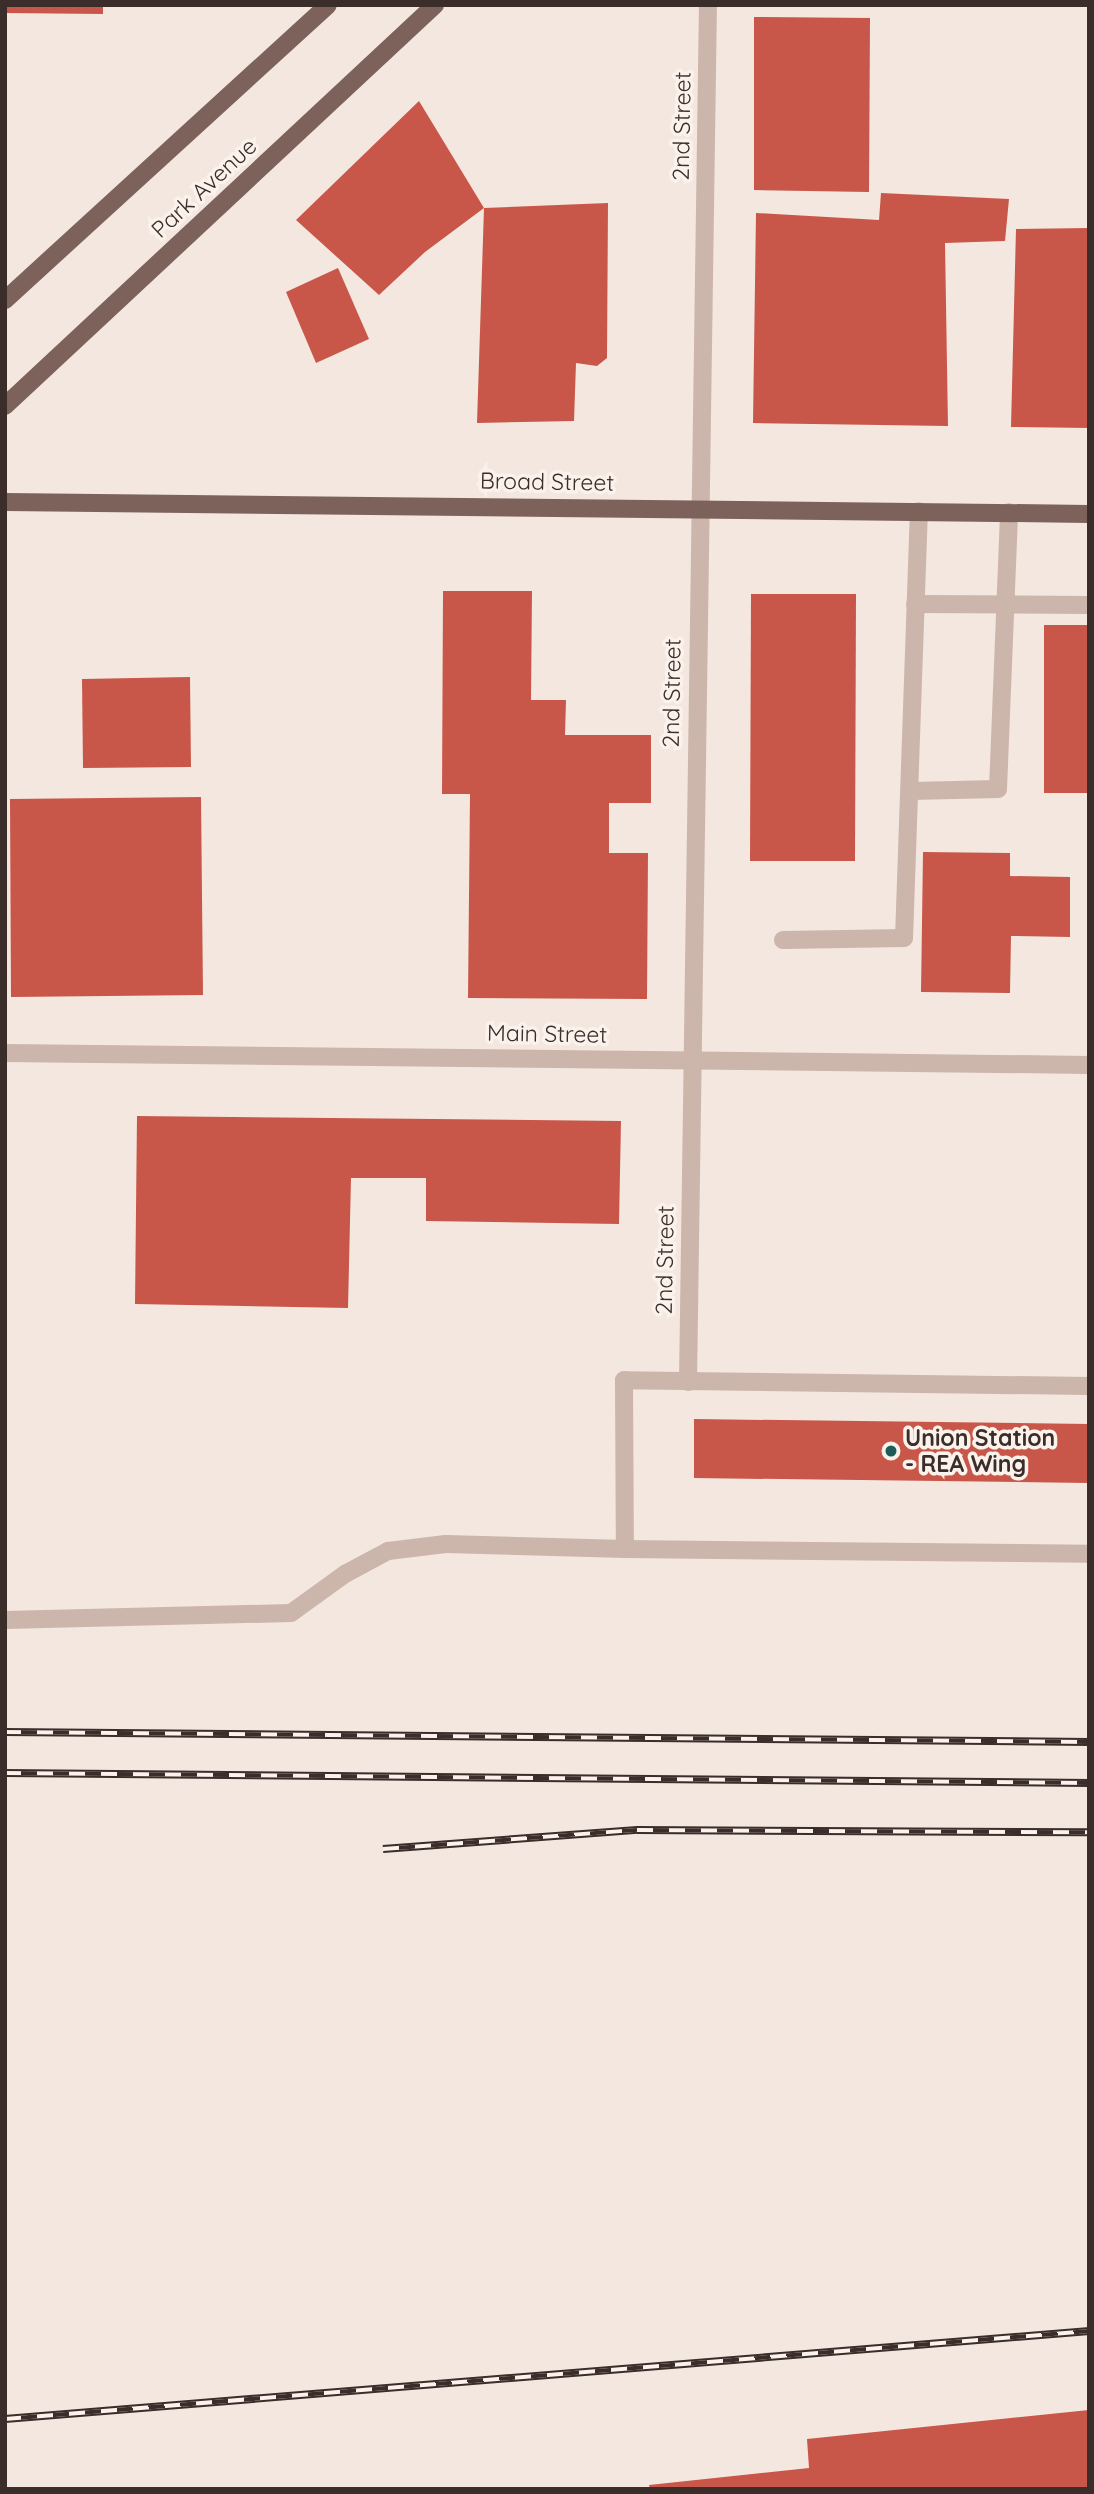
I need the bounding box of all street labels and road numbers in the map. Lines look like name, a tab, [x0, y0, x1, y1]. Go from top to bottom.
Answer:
street label: 2nd Street	[667, 71, 697, 181]
street label: Park Avenue	[146, 132, 262, 244]
street label: Broad Street	[480, 467, 614, 497]
street label: 2nd Street	[657, 638, 687, 748]
street label: Main Street	[487, 1019, 607, 1049]
street label: 2nd Street	[650, 1205, 680, 1315]

